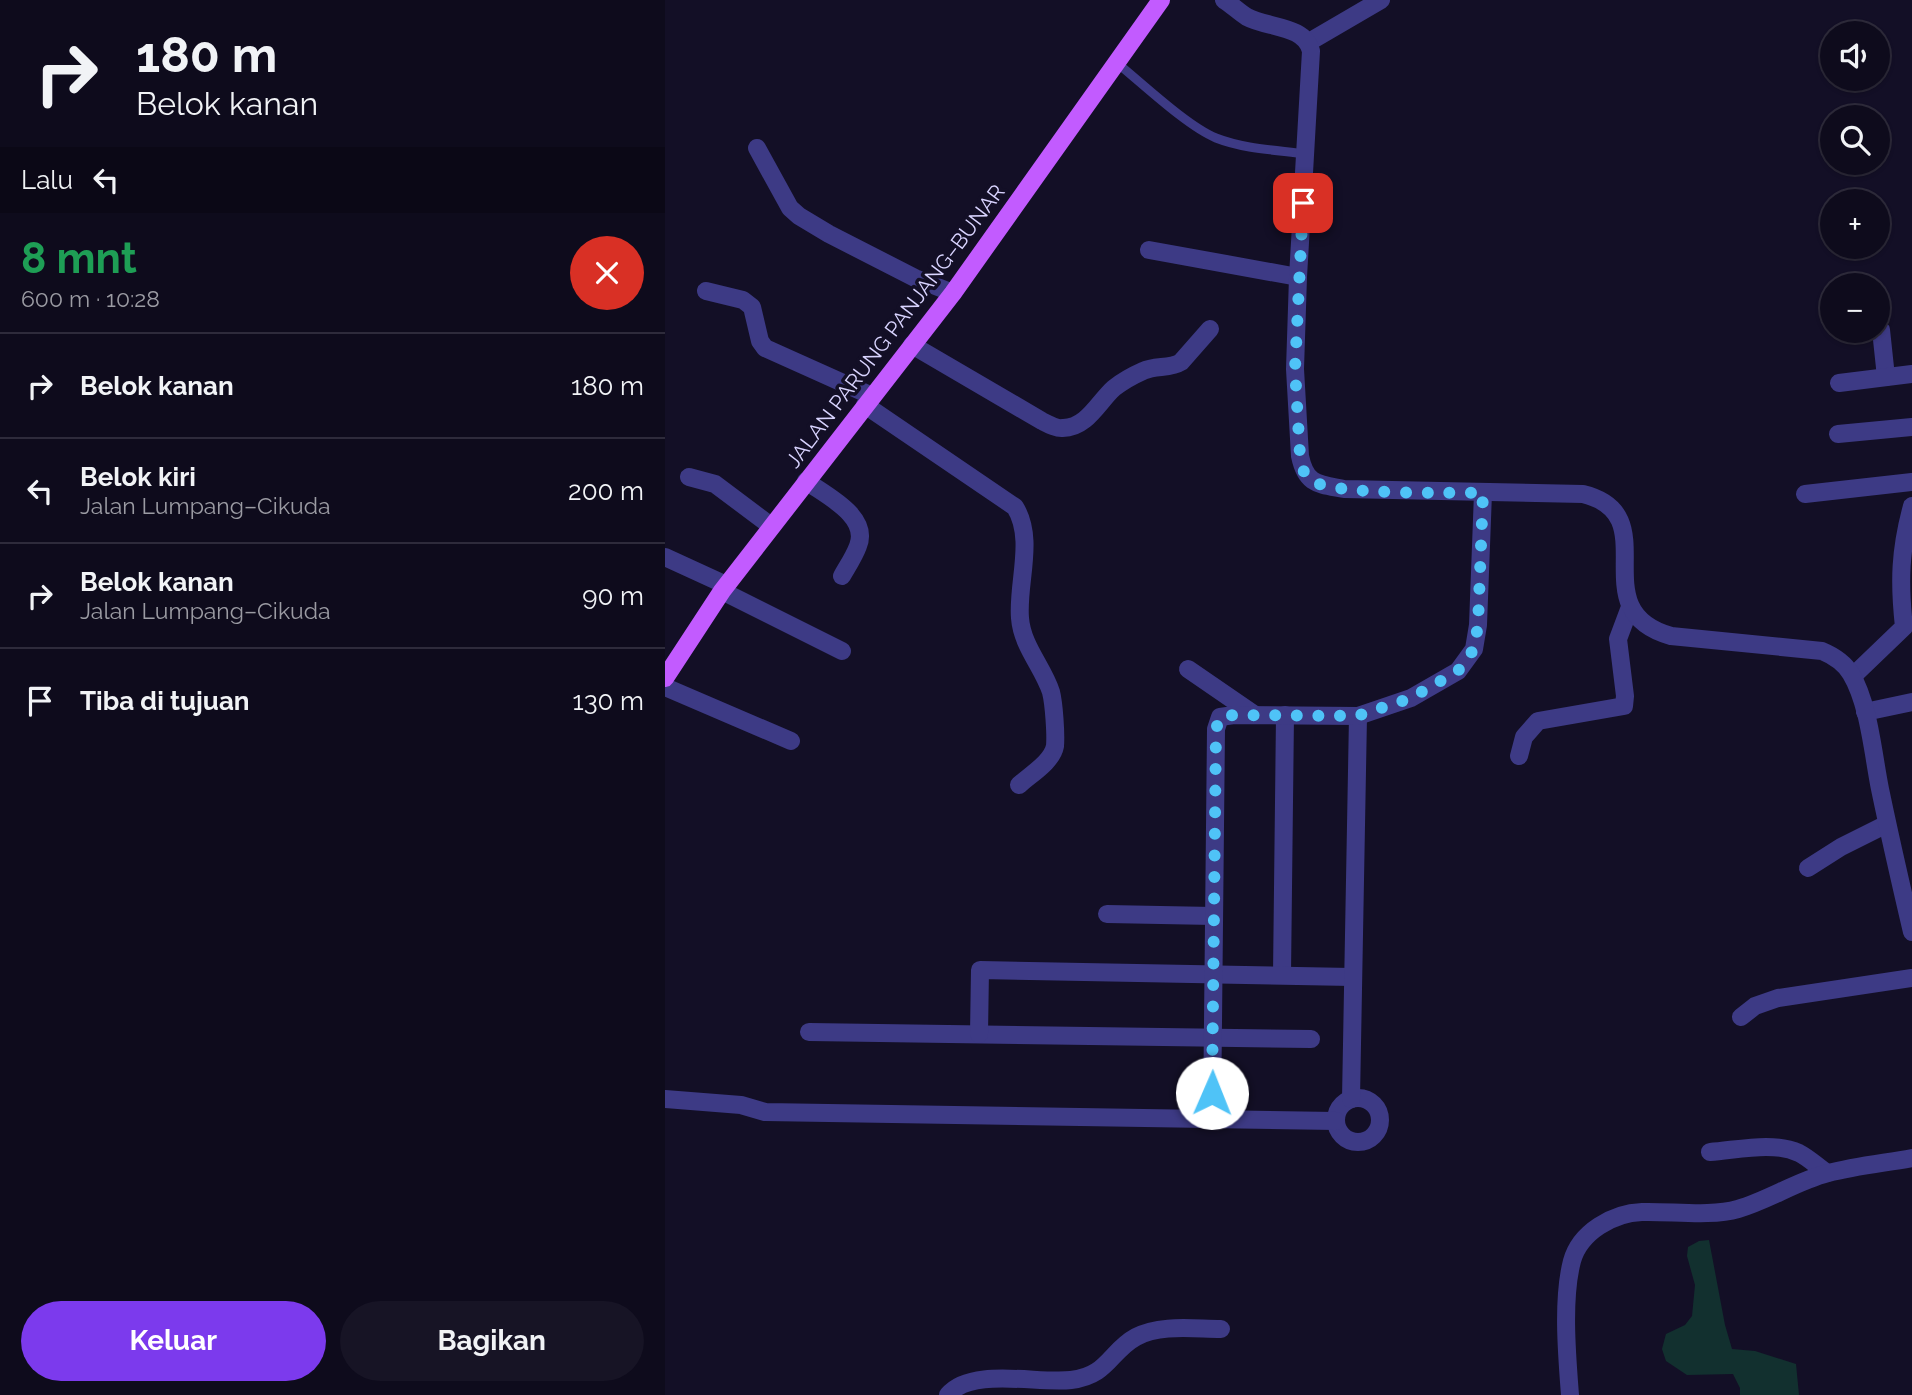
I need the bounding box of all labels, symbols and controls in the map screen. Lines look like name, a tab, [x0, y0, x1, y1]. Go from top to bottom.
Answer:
map controls	[1820, 21, 1890, 343]
button: sound	[1820, 21, 1890, 91]
text: 180 m	[136, 26, 277, 83]
icon: right	[21, 28, 112, 119]
text: Belok kanan	[136, 85, 318, 122]
button: search	[1820, 105, 1890, 175]
icon: left	[87, 161, 125, 199]
text: Lalu	[21, 165, 73, 195]
pin	[1273, 173, 1333, 233]
street label: JALAN PARUNG PANJANG–BUNAR	[780, 180, 1010, 472]
icon: arrive	[1284, 184, 1322, 222]
button: +	[1820, 189, 1890, 259]
text: 8 mnt	[21, 234, 137, 283]
button: close	[570, 236, 644, 310]
button: −	[1820, 273, 1890, 343]
text: 600 m · 10:28	[21, 285, 160, 312]
icon: right	[21, 367, 59, 405]
text: Belok kanan	[80, 371, 234, 401]
text: 180 m	[571, 371, 644, 401]
text: Belok kiri	[80, 462, 196, 492]
icon: left	[21, 472, 59, 510]
text: 200 m	[568, 476, 644, 506]
text: Jalan Lumpang–Cikuda	[80, 492, 331, 519]
text: Belok kanan	[80, 567, 234, 597]
icon: right	[21, 577, 59, 615]
text: 90 m	[582, 581, 644, 611]
text: Jalan Lumpang–Cikuda	[80, 597, 331, 624]
icon: arrive	[21, 682, 59, 720]
text: Tiba di tujuan	[80, 686, 250, 716]
text: 130 m	[573, 686, 644, 716]
position arrow	[1175, 1056, 1249, 1130]
button: Keluar	[21, 1301, 326, 1381]
button: Bagikan	[340, 1301, 644, 1381]

